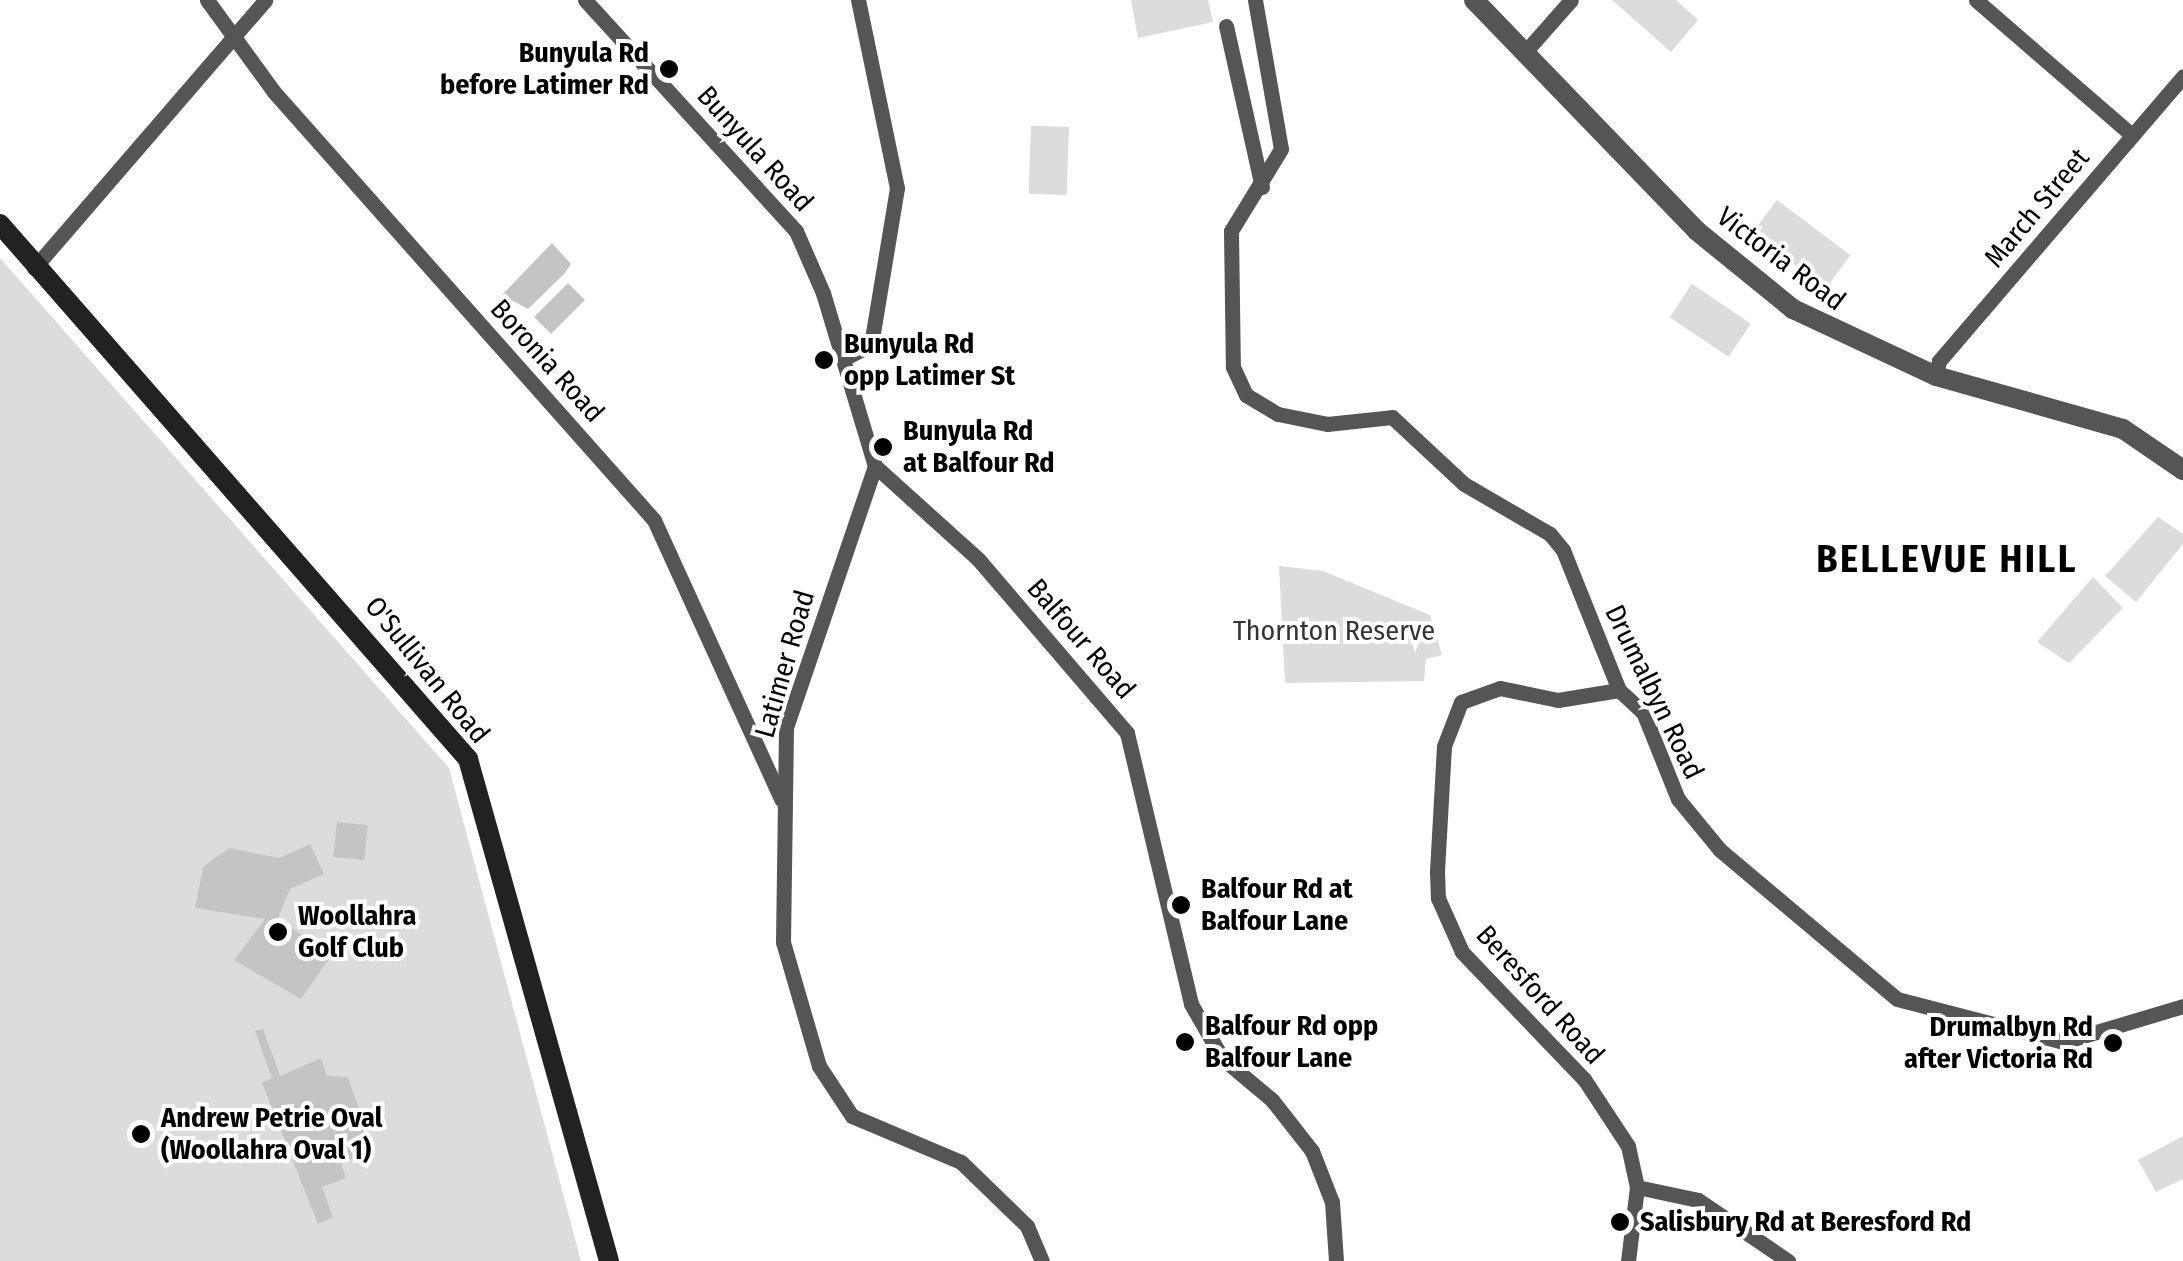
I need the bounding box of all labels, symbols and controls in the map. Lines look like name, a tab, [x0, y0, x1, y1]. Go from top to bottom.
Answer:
place label: Bunyula Rd before Latimer Rd	[440, 36, 649, 102]
marker: Bunyula Rd before Latimer Rd	[658, 58, 680, 80]
street label: Bunyula Road	[690, 79, 820, 219]
street label: March Street	[1978, 142, 2096, 274]
street label: Victoria Road	[1710, 200, 1852, 318]
street label: Boronia Road	[483, 293, 611, 429]
place label: Bunyula Rd opp Latimer St	[844, 327, 1015, 393]
marker: Bunyula Rd opp Latimer St	[813, 349, 835, 371]
place label: Bunyula Rd at Balfour Rd	[903, 414, 1055, 480]
marker: Bunyula Rd at Balfour Rd	[872, 436, 894, 458]
district label: BELLEVUE HILL	[1816, 537, 2078, 583]
street label: Balfour Road	[1020, 572, 1142, 706]
street label: Latimer Road	[748, 586, 822, 742]
street label: O'Sullivan Road	[358, 590, 496, 750]
street label: Drumalbyn Road	[1597, 599, 1711, 785]
park label: Thornton Reserve	[1233, 614, 1435, 648]
place label: Balfour Rd at Balfour Lane	[1201, 872, 1353, 938]
marker: Balfour Rd at Balfour Lane	[1170, 894, 1192, 916]
place label: Woollahra Golf Club	[298, 899, 416, 965]
street label: Beresford Road	[1469, 919, 1611, 1071]
marker: Woollahra Golf Club	[267, 921, 289, 943]
place label: Balfour Rd opp Balfour Lane	[1205, 1009, 1378, 1075]
place label: Drumalbyn Rd after Victoria Rd	[1904, 1010, 2093, 1076]
marker: Balfour Rd opp Balfour Lane	[1174, 1031, 1196, 1053]
marker: Drumalbyn Rd after Victoria Rd	[2102, 1032, 2124, 1054]
place label: Andrew Petrie Oval (Woollahra Oval 1)	[161, 1101, 382, 1167]
marker: Andrew Petrie Oval (Woollahra Oval 1)	[130, 1123, 152, 1145]
place label: Salisbury Rd at Beresford Rd	[1640, 1205, 1971, 1239]
marker: Salisbury Rd at Beresford Rd	[1609, 1211, 1631, 1233]

